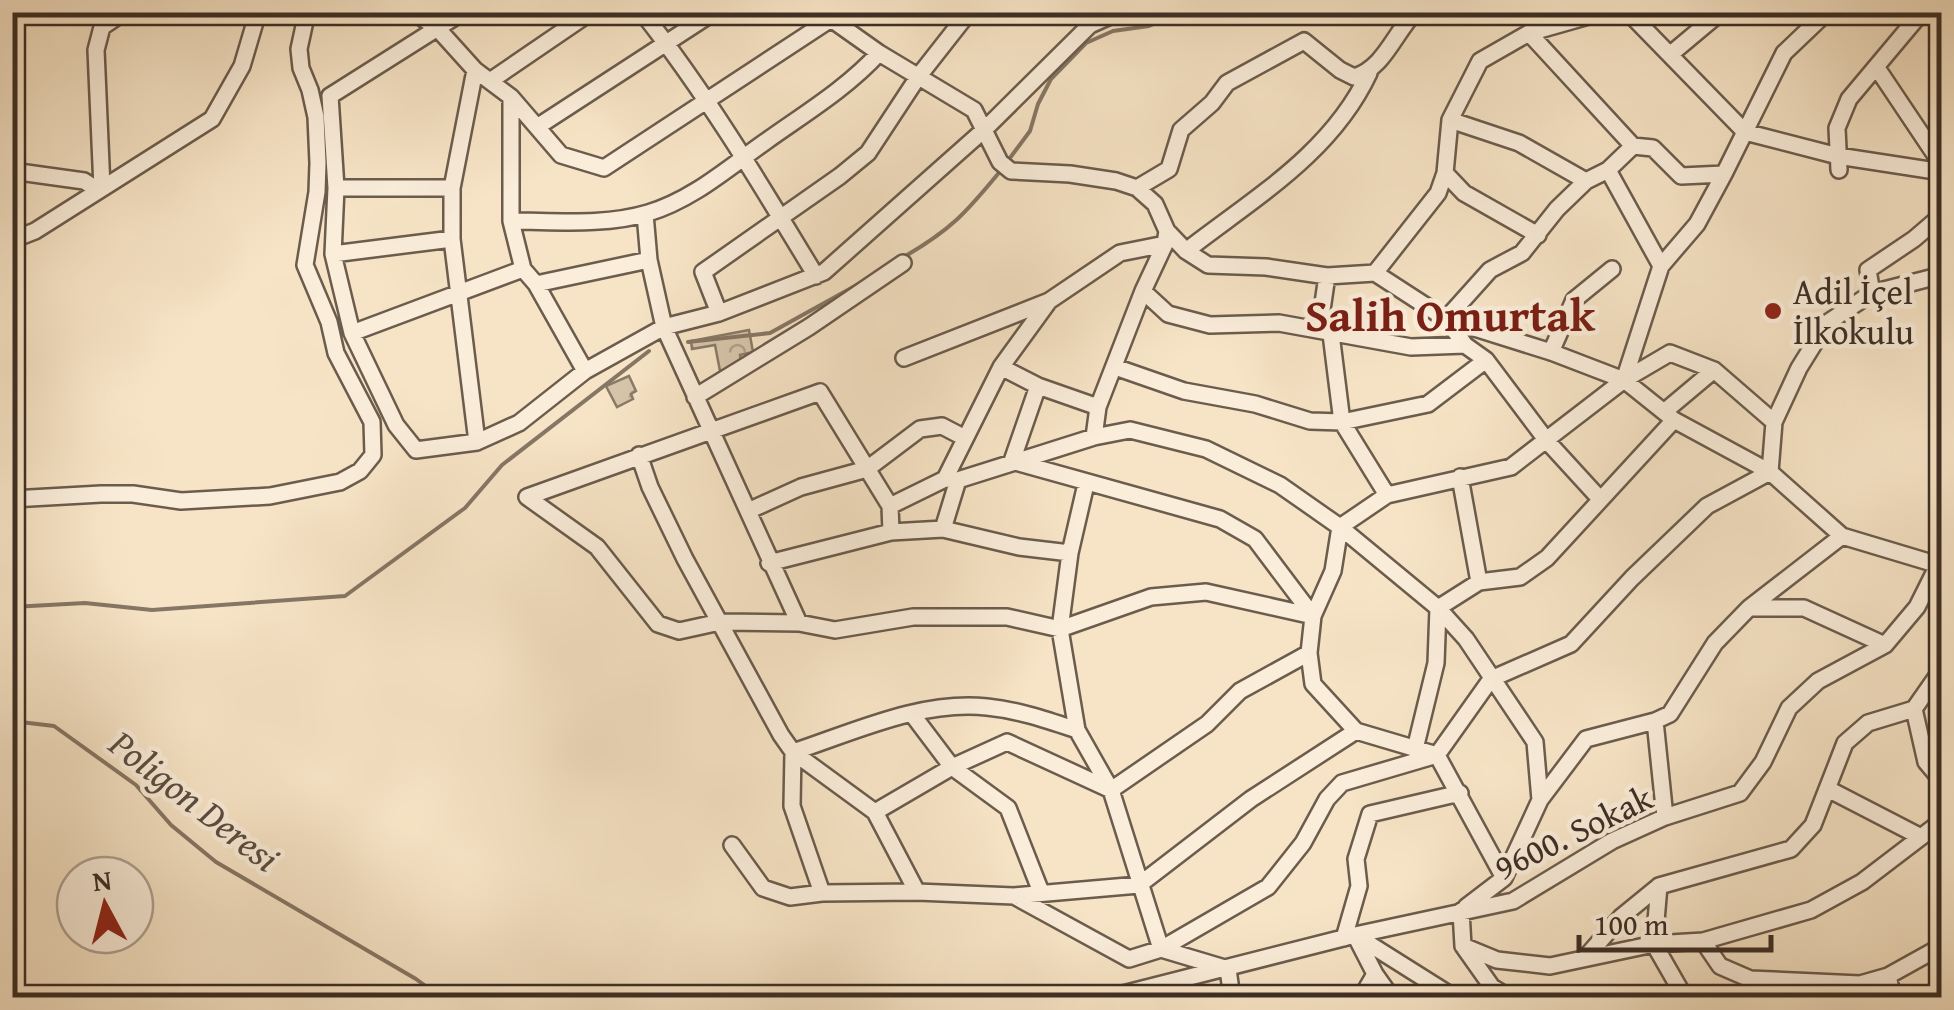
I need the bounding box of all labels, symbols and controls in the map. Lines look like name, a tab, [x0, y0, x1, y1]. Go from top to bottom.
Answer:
place label: Adil İçel İlkokulu	[1793, 266, 1914, 357]
district label: Salih Omurtak	[1305, 282, 1595, 347]
marker: Adil İçel İlkokulu	[1762, 300, 1784, 322]
water label: Poligon Deresi	[97, 715, 292, 885]
street label: 9600. Sokak	[1485, 772, 1661, 892]
north arrow	[55, 855, 155, 955]
text: N	[90, 858, 114, 901]
scale bar	[1579, 890, 1772, 952]
text: 100 m	[1594, 902, 1669, 946]

